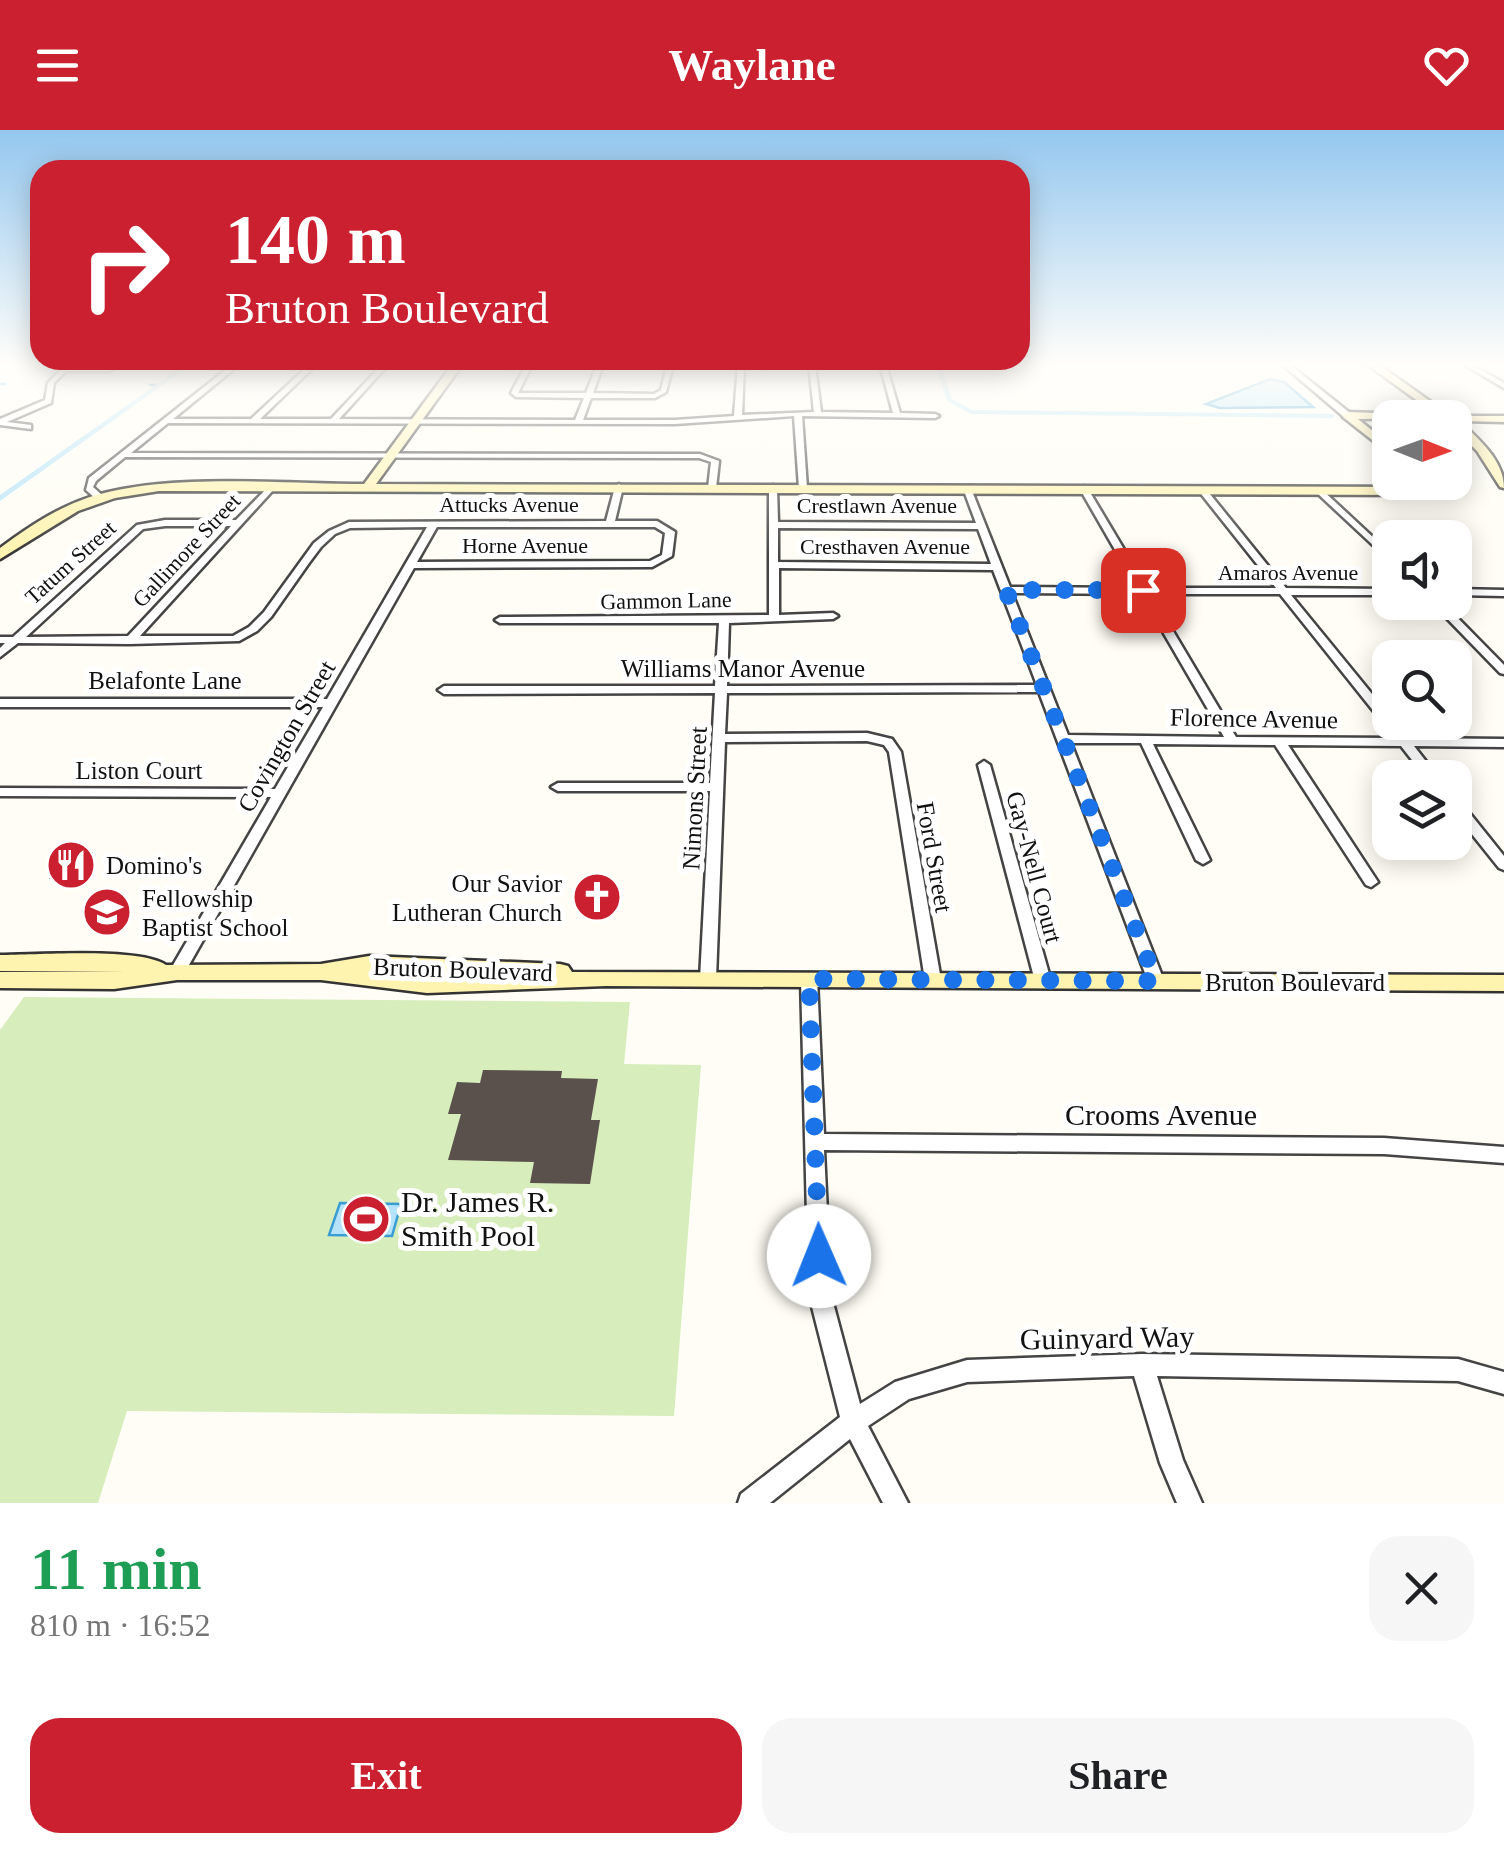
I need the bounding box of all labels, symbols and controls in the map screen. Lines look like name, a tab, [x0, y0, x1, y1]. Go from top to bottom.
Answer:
icon: menu	[30, 38, 85, 93]
icon: heart	[1419, 38, 1474, 93]
text: Waylane	[668, 40, 836, 90]
icon: right	[60, 200, 190, 330]
text: 140 m	[225, 201, 406, 278]
text: Bruton Boulevard	[225, 283, 549, 333]
north arrow	[1372, 400, 1472, 500]
map controls	[1372, 400, 1472, 860]
street label: Gallimore Street	[127, 488, 245, 612]
street label: Attucks Avenue	[439, 492, 579, 517]
street label: Crestlawn Avenue	[797, 493, 957, 518]
street label: Tatum Street	[20, 515, 121, 609]
button: sound	[1372, 520, 1472, 620]
street label: Horne Avenue	[462, 533, 588, 558]
street label: Cresthaven Avenue	[800, 534, 970, 559]
pin	[1101, 548, 1186, 633]
street label: Amaros Avenue	[1218, 560, 1358, 585]
icon: arrive	[1116, 563, 1171, 618]
street label: Gammon Lane	[600, 587, 732, 614]
button: search	[1372, 640, 1472, 740]
street label: Williams Manor Avenue	[621, 655, 865, 682]
street label: Covington Street	[232, 656, 341, 817]
street label: Belafonte Lane	[88, 667, 242, 694]
street label: Florence Avenue	[1170, 704, 1338, 733]
street label: Nimons Street	[677, 726, 712, 871]
street label: Liston Court	[75, 757, 203, 784]
button: layers	[1372, 760, 1472, 860]
street label: Gay-Nell Court	[1001, 788, 1068, 946]
street label: Ford Street	[912, 800, 958, 915]
restaurant icon: Domino's	[45, 839, 97, 891]
place label: Domino's	[106, 852, 202, 879]
place label: Our Savior Lutheran Church	[392, 870, 563, 926]
church icon: Our Savior Lutheran Church	[571, 871, 623, 923]
place label: Fellowship Baptist School	[142, 885, 289, 941]
school or university icon: Fellowship Baptist School	[81, 886, 133, 938]
street label: Bruton Boulevard	[373, 953, 554, 986]
street label: Bruton Boulevard	[1205, 969, 1385, 996]
street label: Crooms Avenue	[1065, 1098, 1257, 1131]
place label: Dr. James R. Smith Pool	[401, 1185, 554, 1252]
sports icon: Dr. James R. Smith Pool	[340, 1193, 392, 1245]
position arrow	[767, 1204, 871, 1308]
street label: Guinyard Way	[1019, 1319, 1195, 1356]
text: 11 min	[30, 1536, 202, 1602]
button: close	[1369, 1536, 1474, 1641]
text: 810 m · 16:52	[30, 1607, 210, 1643]
button: Exit	[30, 1718, 742, 1833]
button: Share	[762, 1718, 1474, 1833]

